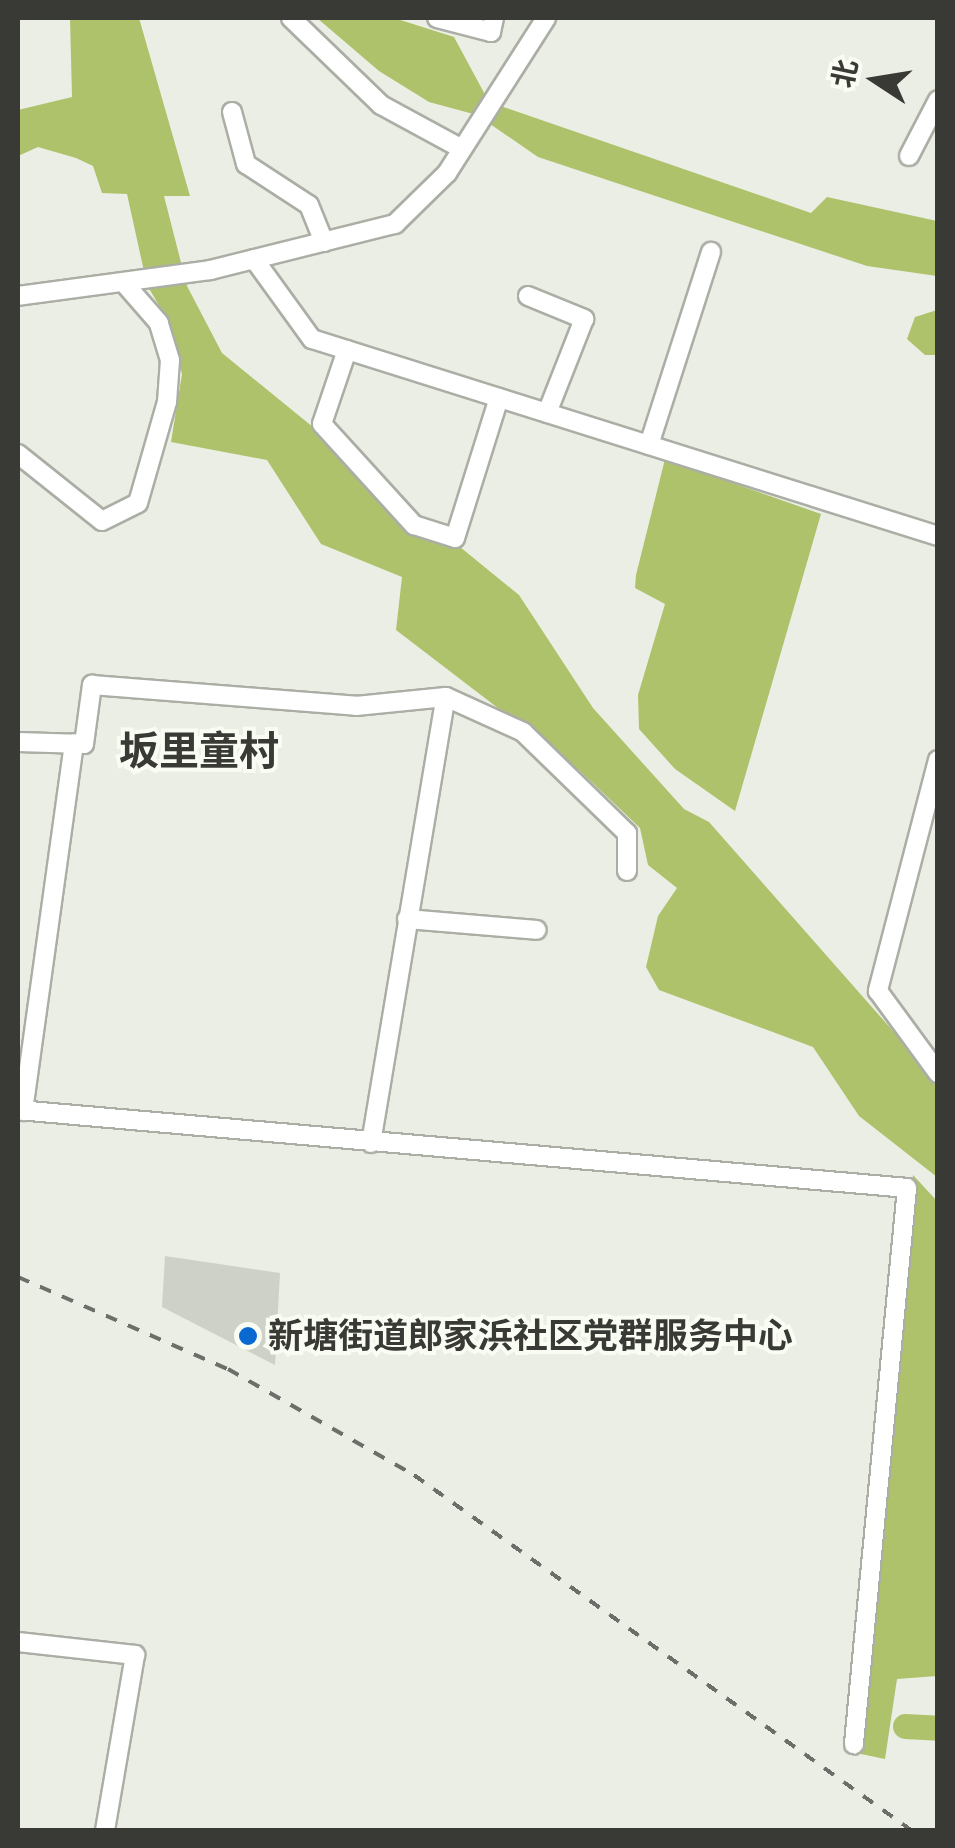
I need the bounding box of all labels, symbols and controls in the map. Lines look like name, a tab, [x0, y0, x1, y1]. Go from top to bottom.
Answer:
north arrow	[825, 30, 925, 130]
text: 北	[822, 56, 868, 92]
district label: 坂里童村	[119, 727, 279, 775]
place label: 新塘街道郎家浜社区党群服务中心	[268, 1315, 793, 1357]
marker: 新塘街道郎家浜社区党群服务中心	[237, 1325, 259, 1347]

